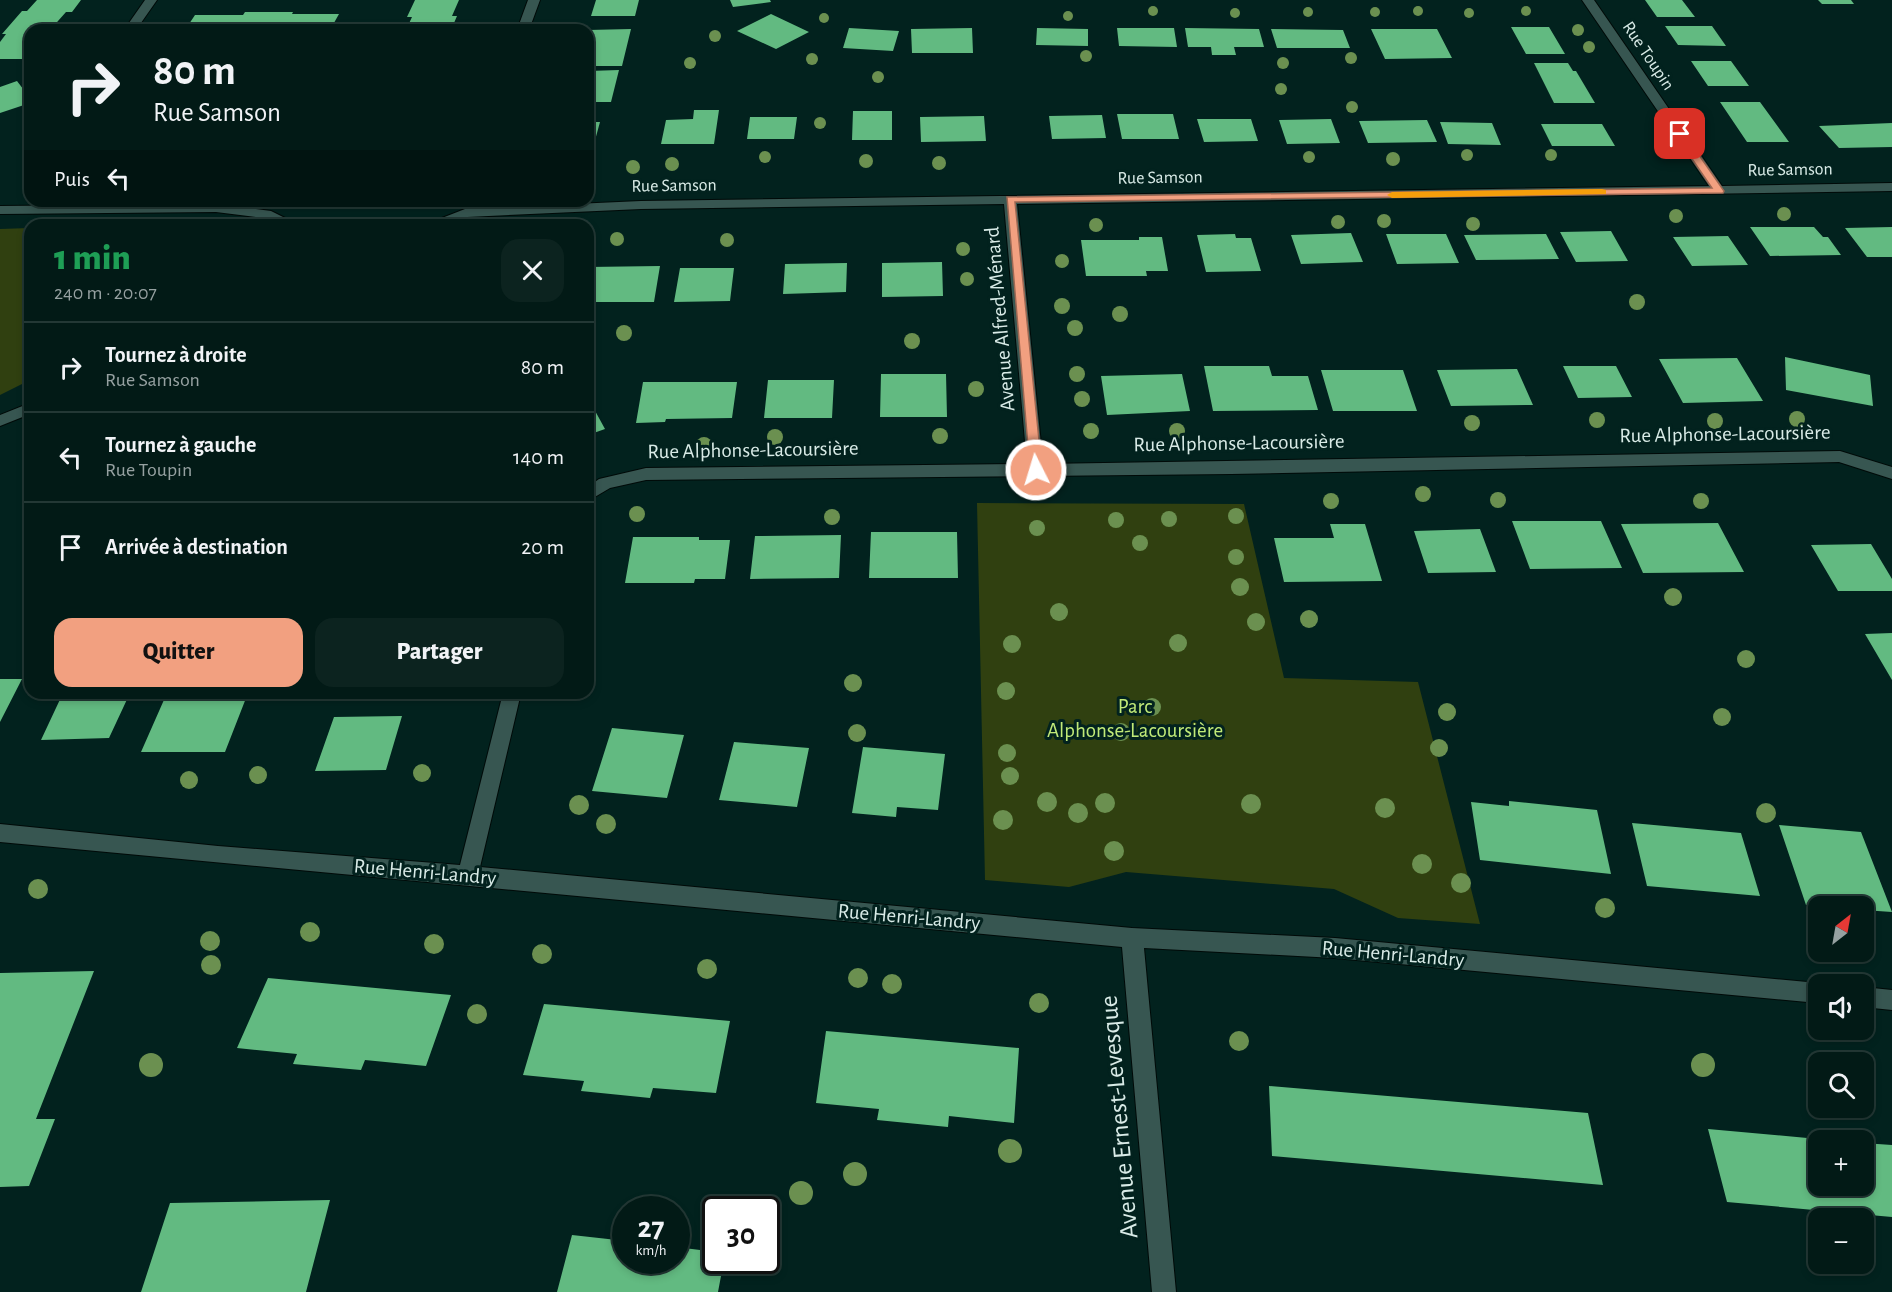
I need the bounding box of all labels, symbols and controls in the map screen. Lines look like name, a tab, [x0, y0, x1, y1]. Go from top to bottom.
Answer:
street label: Rue Toupin	[1619, 18, 1677, 94]
icon: right	[54, 48, 132, 126]
text: 80 m	[153, 50, 236, 92]
text: Rue Samson	[153, 99, 281, 126]
pin	[1654, 108, 1705, 159]
icon: arrive	[1663, 117, 1696, 150]
street label: Rue Samson	[1747, 160, 1833, 180]
icon: left	[102, 162, 135, 195]
text: Puis	[54, 168, 90, 190]
street label: Rue Samson	[1117, 168, 1203, 188]
street label: Rue Samson	[631, 176, 717, 196]
street label: Avenue Alfred-Ménard	[981, 226, 1019, 412]
button: close	[501, 239, 564, 302]
text: 1 min	[54, 240, 131, 276]
text: 240 m · 20:07	[54, 283, 157, 303]
text: Tournez à droite	[105, 344, 247, 366]
icon: right	[54, 351, 87, 384]
text: 80 m	[521, 356, 564, 378]
text: Rue Samson	[105, 370, 200, 390]
street label: Rue Alphonse-Lacoursière	[1619, 422, 1831, 446]
street label: Rue Alphonse-Lacoursière	[1133, 431, 1345, 455]
text: Tournez à gauche	[105, 434, 256, 456]
street label: Rue Alphonse-Lacoursière	[647, 438, 859, 462]
position arrow	[1004, 438, 1068, 502]
icon: left	[54, 441, 87, 474]
text: 140 m	[513, 446, 564, 468]
text: Rue Toupin	[105, 460, 192, 480]
icon: arrive	[54, 531, 87, 564]
text: Arrivée à destination	[105, 536, 288, 558]
text: 20 m	[521, 536, 564, 558]
button: Quitter	[54, 618, 303, 687]
button: Partager	[315, 618, 564, 687]
park label: Parc Alphonse-Lacoursière	[1047, 696, 1223, 741]
street label: Rue Henri-Landry	[353, 855, 497, 889]
north arrow	[1808, 896, 1874, 962]
map controls	[1808, 896, 1874, 1274]
street label: Rue Henri-Landry	[837, 900, 981, 934]
street label: Rue Henri-Landry	[1321, 937, 1465, 971]
button: sound	[1808, 974, 1874, 1040]
street label: Avenue Ernest-Levesque	[1095, 994, 1143, 1240]
button: search	[1808, 1052, 1874, 1118]
button: +	[1808, 1130, 1874, 1196]
speed limit sign: 30	[702, 1196, 780, 1274]
button: −	[1808, 1208, 1874, 1274]
text: 27	[637, 1213, 665, 1243]
text: km/h	[636, 1243, 666, 1258]

